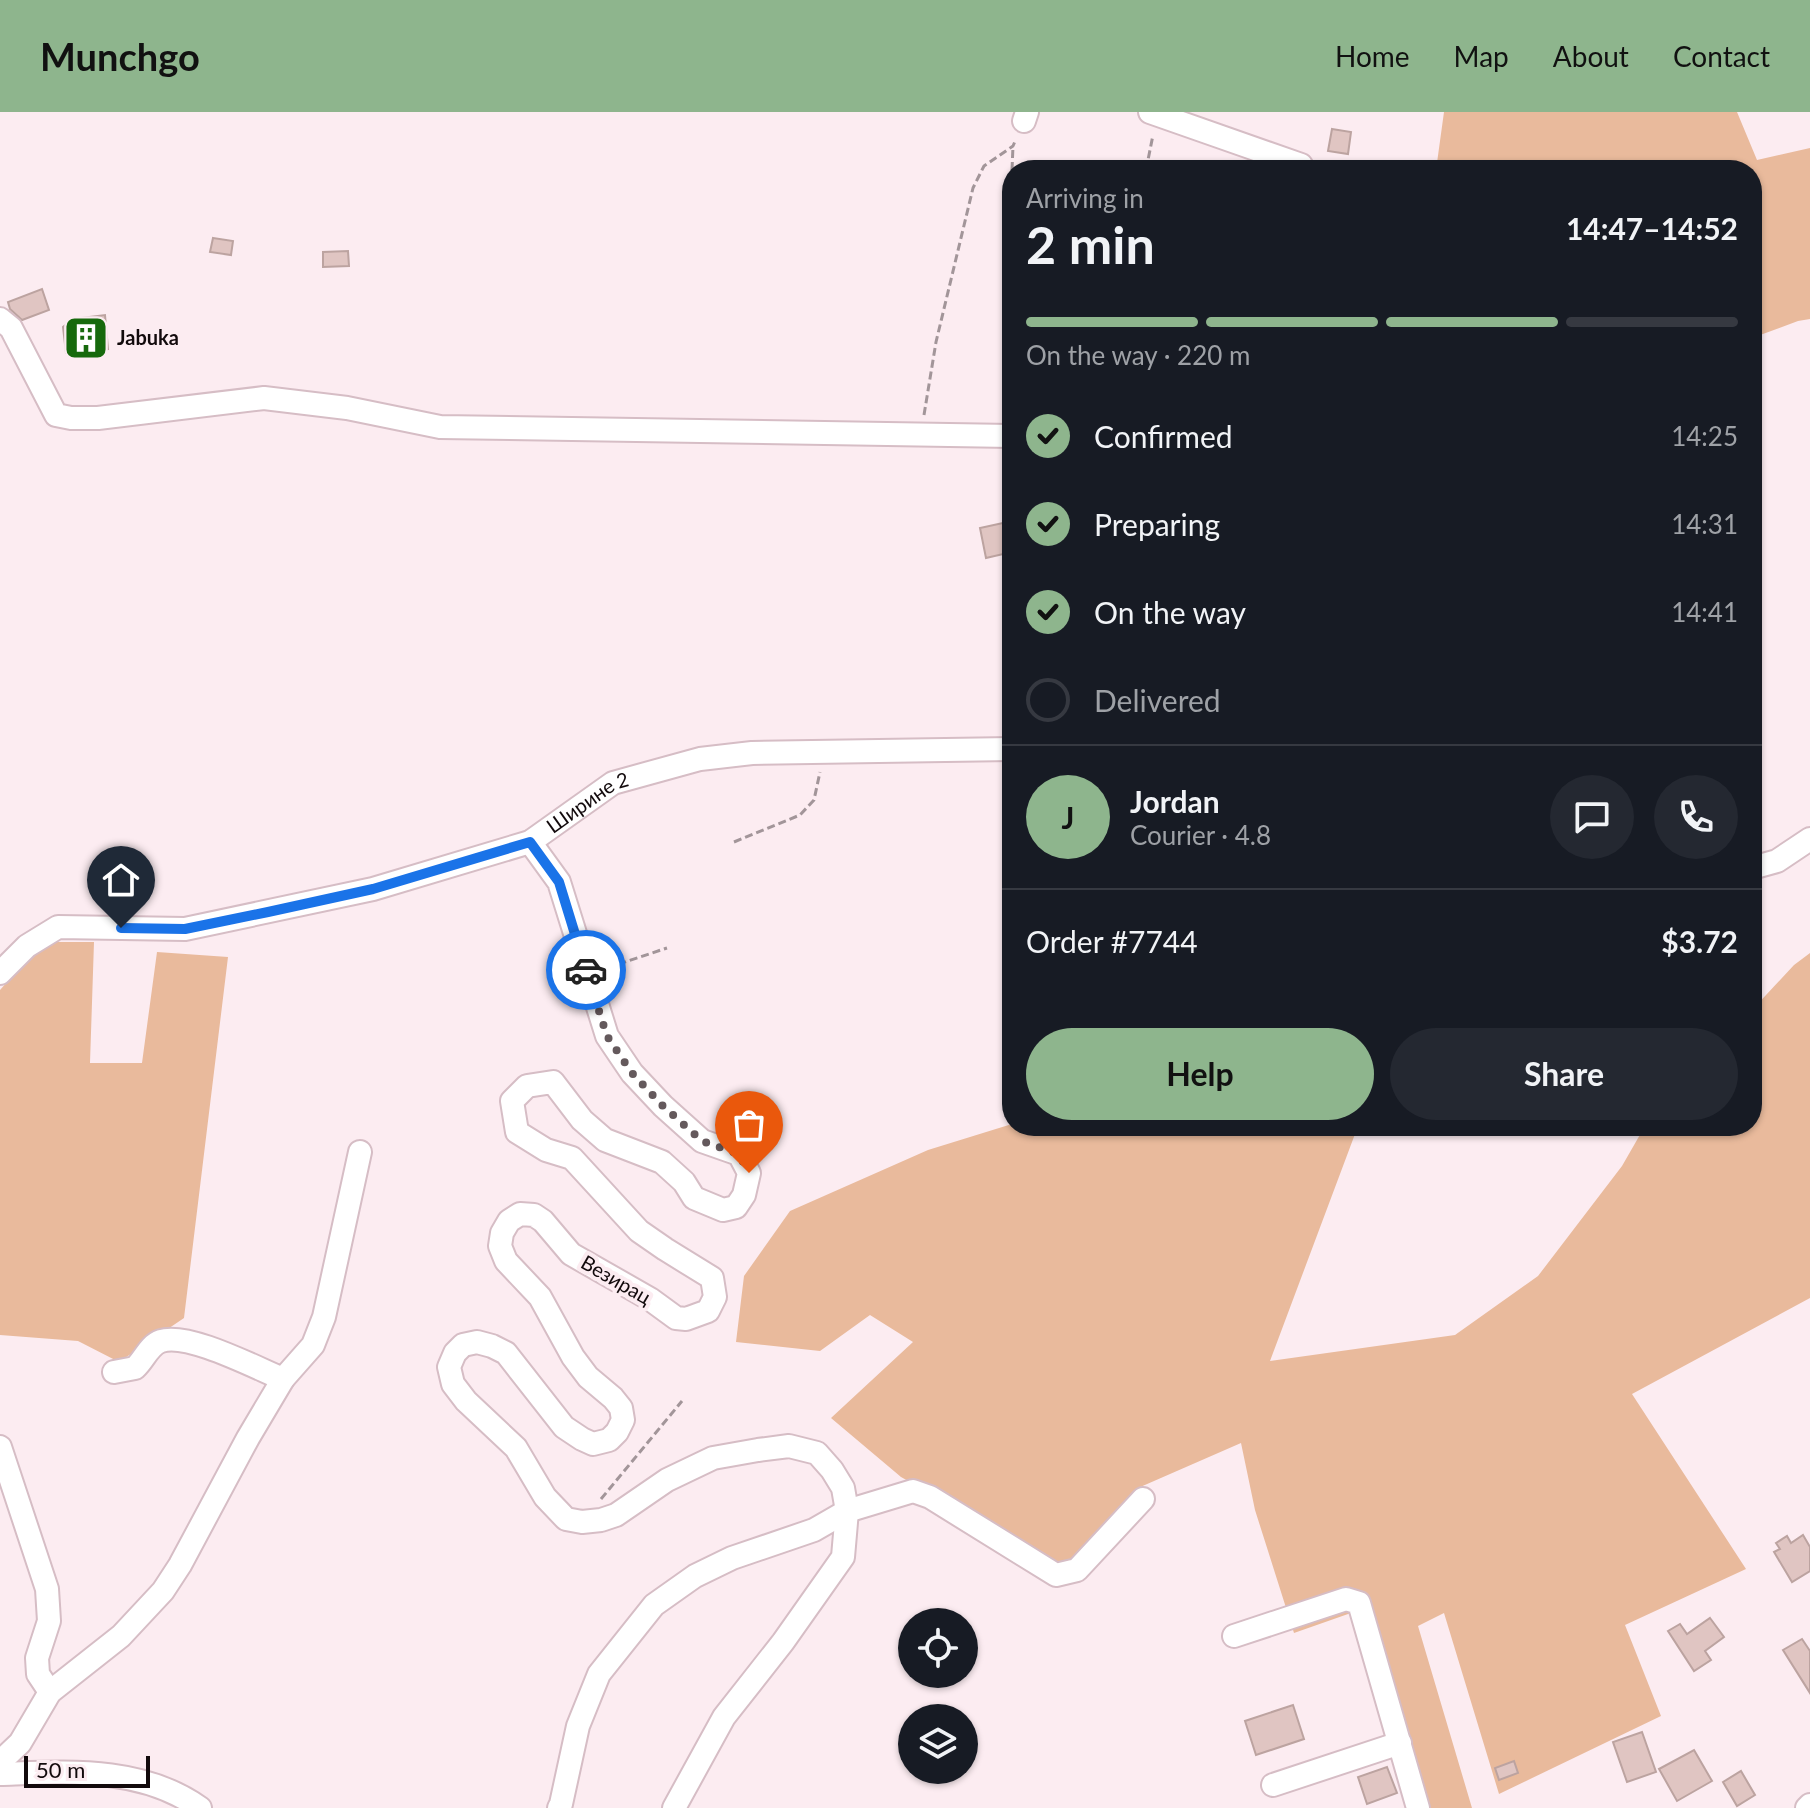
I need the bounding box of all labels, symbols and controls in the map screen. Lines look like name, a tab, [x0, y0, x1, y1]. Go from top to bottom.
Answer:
text: Munchgo	[40, 33, 200, 79]
text: Home	[1335, 39, 1410, 73]
text: Map	[1454, 39, 1509, 73]
text: About	[1553, 39, 1629, 73]
text: Contact	[1673, 39, 1770, 73]
text: Arriving in	[1026, 182, 1144, 214]
text: 14:47–14:52	[1566, 210, 1738, 246]
text: 2 min	[1026, 213, 1155, 275]
building icon: Jabuka	[62, 314, 110, 362]
place label: Jabuka	[117, 325, 179, 349]
text: On the way · 220 m	[1026, 339, 1250, 371]
icon: check	[1026, 414, 1070, 458]
text: Confirmed	[1094, 418, 1233, 454]
text: 14:25	[1671, 420, 1738, 452]
icon: check	[1026, 502, 1070, 546]
text: Preparing	[1094, 506, 1220, 542]
text: 14:31	[1671, 508, 1738, 540]
icon: check	[1026, 590, 1070, 634]
text: On the way	[1094, 594, 1246, 630]
text: 14:41	[1671, 596, 1738, 628]
text: Delivered	[1094, 682, 1221, 718]
street label: Ширине 2	[541, 766, 631, 837]
button: chat	[1550, 775, 1634, 859]
button: phone	[1654, 775, 1738, 859]
text: Jordan	[1130, 783, 1220, 819]
text: J	[1062, 799, 1074, 835]
text: Courier · 4.8	[1130, 819, 1271, 851]
pin	[87, 846, 155, 928]
icon: home	[99, 858, 143, 902]
text: Order #7744	[1026, 923, 1198, 959]
text: $3.72	[1661, 923, 1738, 959]
courier	[546, 930, 626, 1010]
icon: car	[564, 948, 608, 992]
button: Help	[1026, 1028, 1374, 1120]
button: Share	[1390, 1028, 1738, 1120]
pin	[715, 1091, 783, 1173]
icon: bag	[727, 1103, 771, 1147]
street label: Везирац	[577, 1249, 656, 1309]
map controls	[898, 1608, 978, 1784]
button: locate	[898, 1608, 978, 1688]
button: layers	[898, 1704, 978, 1784]
scale bar	[24, 1752, 150, 1788]
text: 50 m	[36, 1756, 85, 1783]

